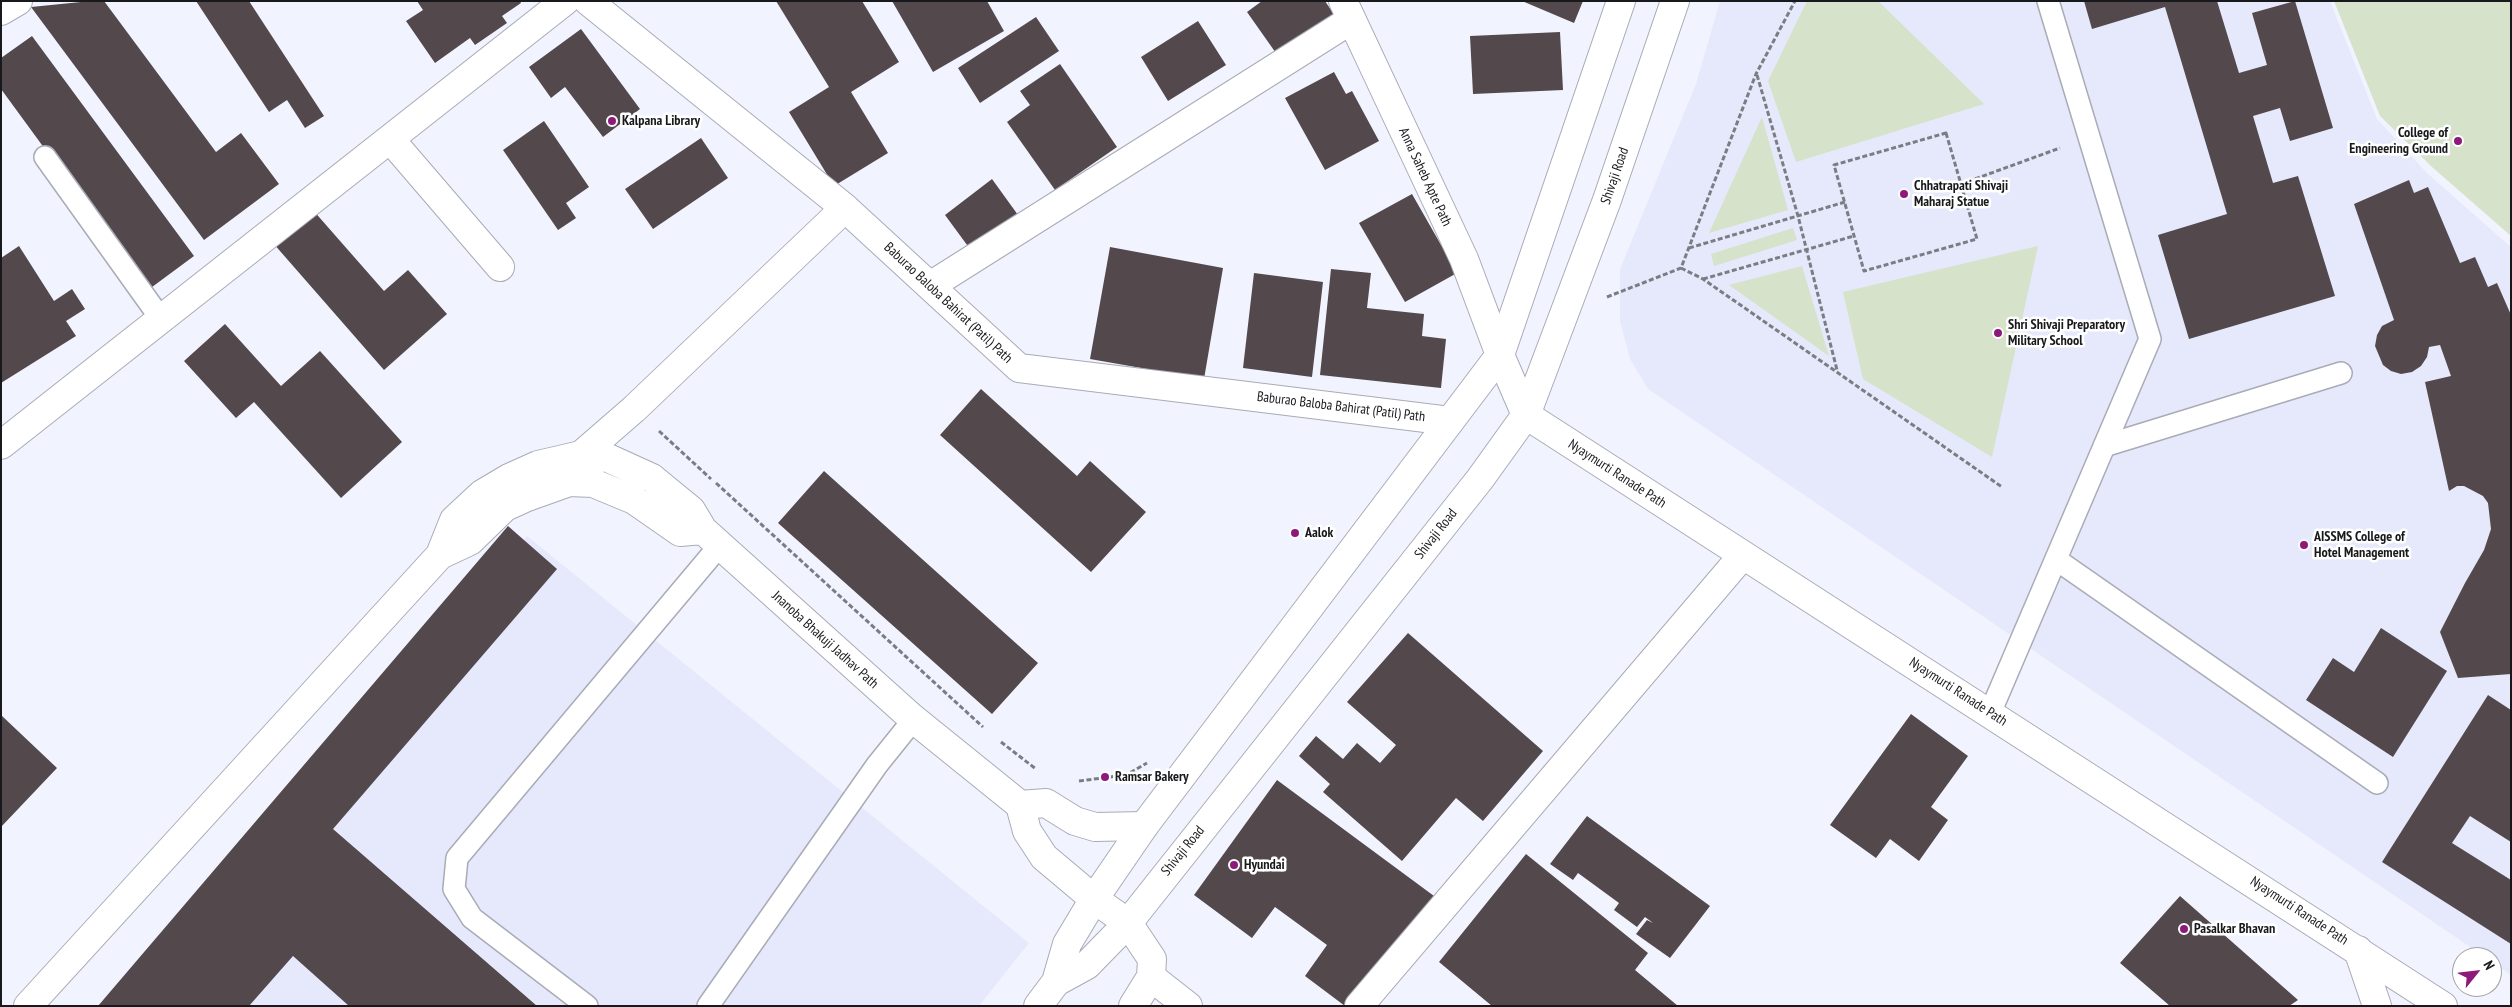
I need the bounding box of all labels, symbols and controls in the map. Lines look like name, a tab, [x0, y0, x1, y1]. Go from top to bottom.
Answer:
place label: Kalpana Library	[622, 113, 700, 129]
marker: Kalpana Library	[606, 115, 618, 127]
street label: Anna Saheb Apte Path	[1395, 125, 1455, 229]
place label: College of Engineering Ground	[2349, 125, 2448, 158]
marker: College of Engineering Ground	[2452, 135, 2464, 147]
street label: Shivaji Road	[1597, 145, 1633, 207]
place label: Chhatrapati Shivaji Maharaj Statue	[1914, 178, 2008, 210]
marker: Chhatrapati Shivaji Maharaj Statue	[1898, 188, 1910, 200]
street label: Baburao Baloba Bahirat (Patil) Path	[880, 239, 1016, 367]
place label: Shri Shivaji Preparatory Military School	[2008, 317, 2125, 350]
marker: Shri Shivaji Preparatory Military School	[1992, 327, 2004, 339]
street label: Baburao Baloba Bahirat (Patil) Path	[1256, 388, 1426, 426]
street label: Nyaymurti Ranade Path	[1565, 436, 1669, 512]
street label: Shivaji Road	[1411, 506, 1461, 562]
place label: Aalok	[1305, 525, 1333, 541]
marker: Aalok	[1289, 527, 1301, 539]
place label: AISSMS College of Hotel Management	[2314, 529, 2409, 562]
marker: AISSMS College of Hotel Management	[2298, 539, 2310, 551]
street label: Jnanoba Bhakuji Jadhav Path	[768, 588, 882, 692]
street label: Nyaymurti Ranade Path	[1906, 654, 2010, 730]
place label: Ramsar Bakery	[1115, 769, 1189, 785]
marker: Ramsar Bakery	[1099, 771, 1111, 783]
street label: Shivaji Road	[1158, 823, 1208, 879]
place label: Hyundai	[1244, 857, 1285, 873]
marker: Hyundai	[1228, 859, 1240, 871]
street label: Nyaymurti Ranade Path	[2247, 873, 2351, 949]
place label: Pasalkar Bhavan	[2194, 921, 2275, 937]
marker: Pasalkar Bhavan	[2178, 923, 2190, 935]
north arrow	[2452, 947, 2502, 997]
text: N	[2480, 958, 2499, 973]

